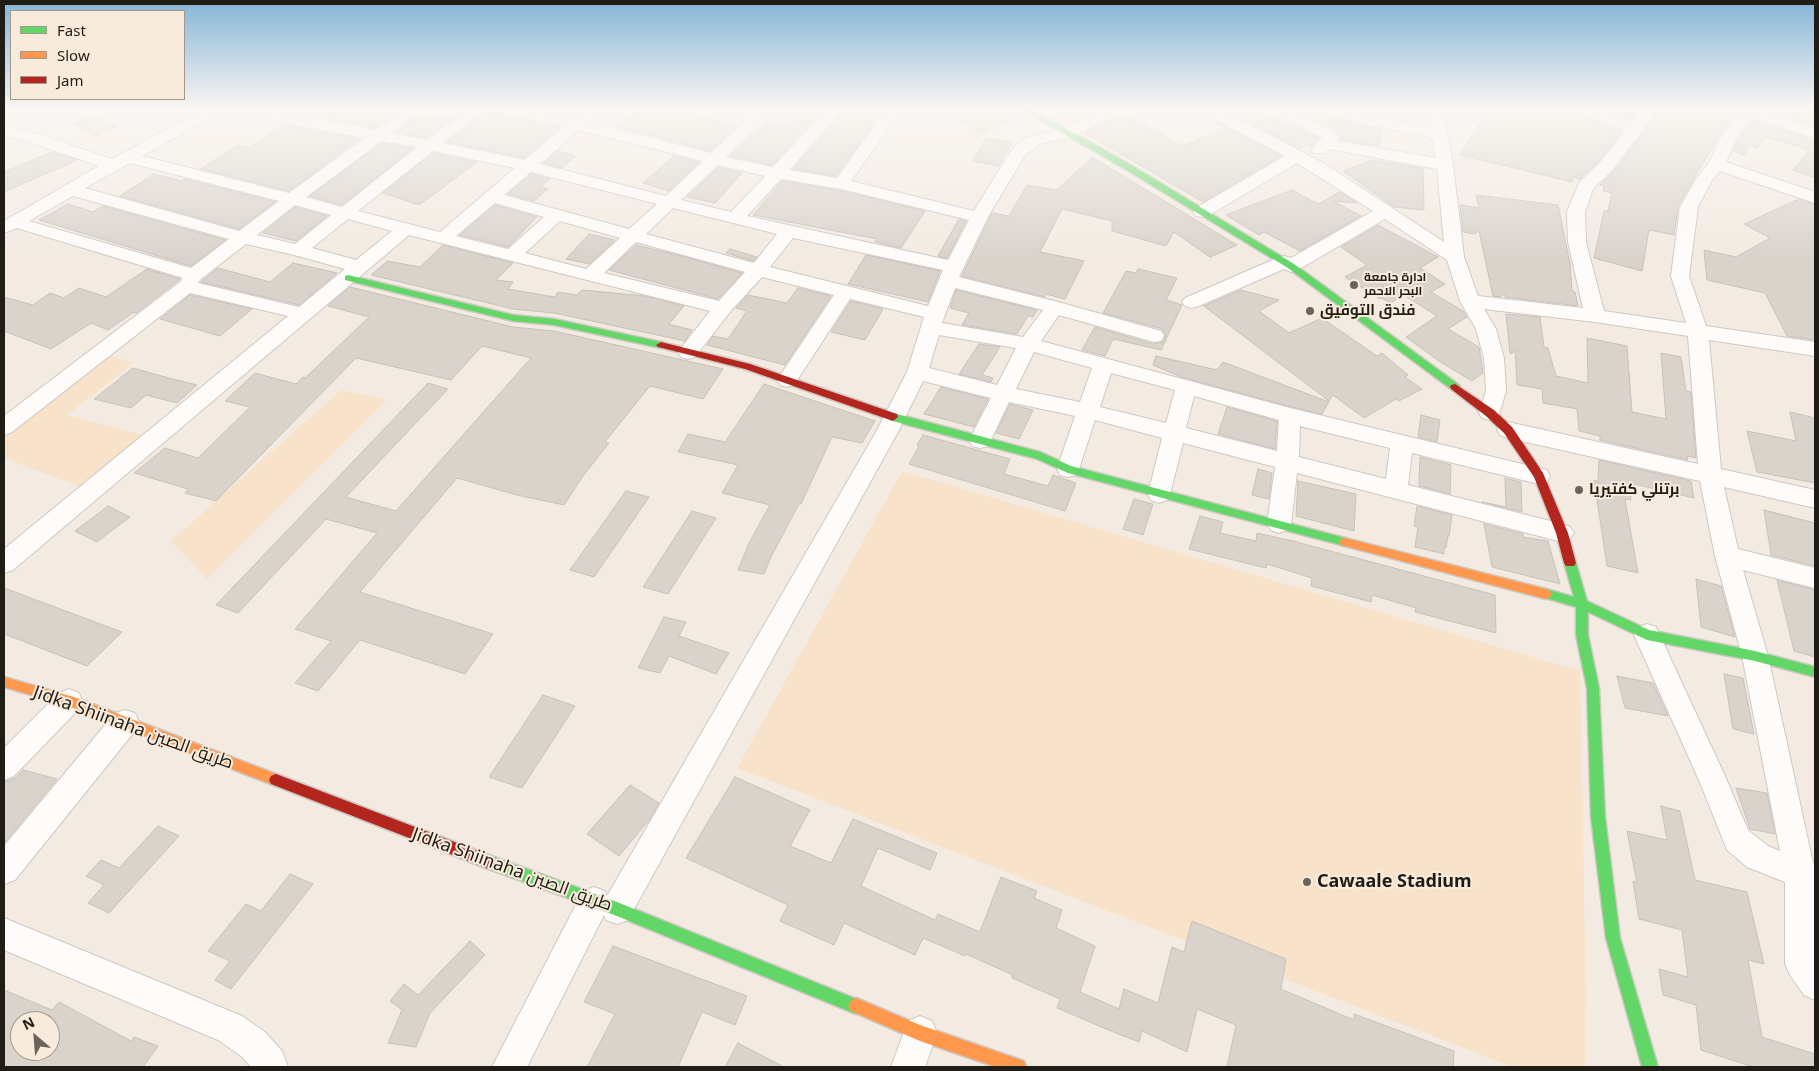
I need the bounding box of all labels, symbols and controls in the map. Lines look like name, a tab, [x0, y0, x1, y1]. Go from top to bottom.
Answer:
legend	[10, 10, 185, 100]
text: Fast	[57, 20, 86, 40]
text: Slow	[57, 45, 90, 65]
text: Jam	[57, 70, 84, 90]
place label: ادارة جامعة البحر الاحمر	[1364, 271, 1426, 299]
marker: ادارة جامعة البحر الاحمر	[1348, 279, 1360, 291]
place label: فندق التوفيق	[1320, 302, 1415, 320]
marker: فندق التوفيق	[1304, 305, 1316, 317]
place label: برتنلي كفتيريا	[1589, 481, 1679, 499]
marker: برتنلي كفتيريا	[1573, 484, 1585, 496]
street label: Jidka Shiinaha طريق الصين	[30, 682, 236, 774]
street label: Jidka Shiinaha طريق الصين	[409, 824, 615, 916]
place label: Cawaale Stadium	[1317, 871, 1472, 893]
marker: Cawaale Stadium	[1301, 876, 1313, 888]
north arrow	[10, 1011, 60, 1061]
text: N	[19, 1012, 38, 1034]

